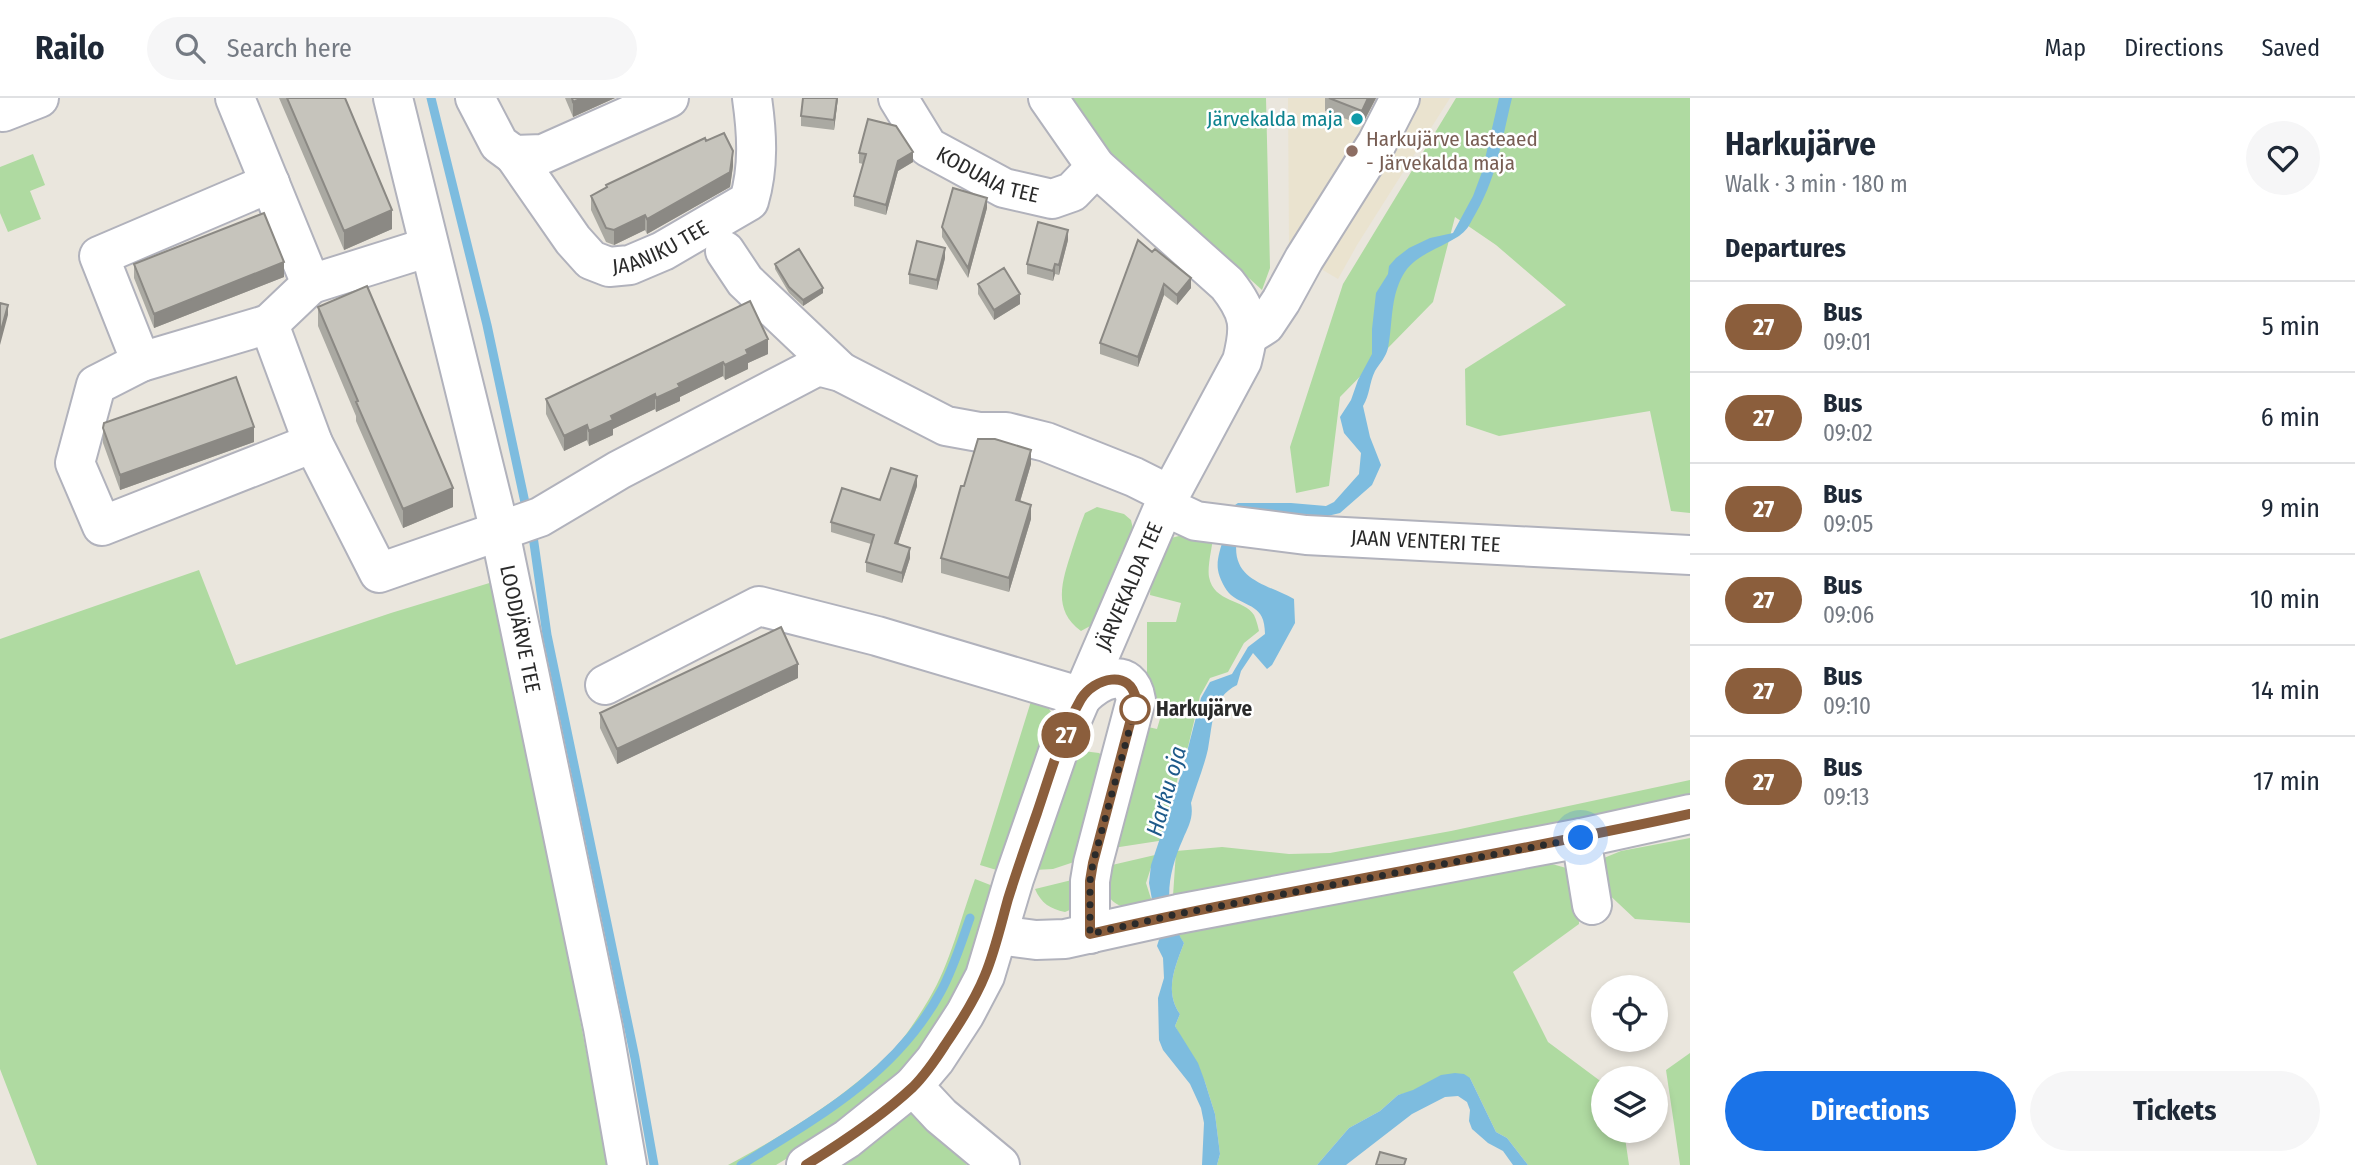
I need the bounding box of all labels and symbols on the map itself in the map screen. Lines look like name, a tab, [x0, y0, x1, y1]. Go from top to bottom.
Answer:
place label: Järvekalda maja	[1207, 106, 1343, 132]
marker: Järvekalda maja	[1349, 111, 1365, 127]
place label: Harkujärve lasteaed - Järvekalda maja	[1366, 126, 1538, 176]
street label: KODUAIA TEE	[932, 141, 1042, 209]
marker: Harkujärve lasteaed - Järvekalda maja	[1344, 143, 1360, 159]
street label: JAANIKU TEE	[611, 214, 713, 280]
street label: JÄRVEKALDA TEE	[1090, 518, 1169, 655]
street label: JAAN VENTERI TEE	[1350, 524, 1501, 558]
street label: LOODJÄRVE TEE	[494, 563, 546, 695]
marker: Harkujärve	[1120, 694, 1150, 724]
place label: Harkujärve	[1156, 696, 1252, 722]
line badge: 27	[1034, 712, 1098, 758]
water label: Harku oja	[1140, 743, 1192, 839]
your location	[1563, 820, 1598, 855]

